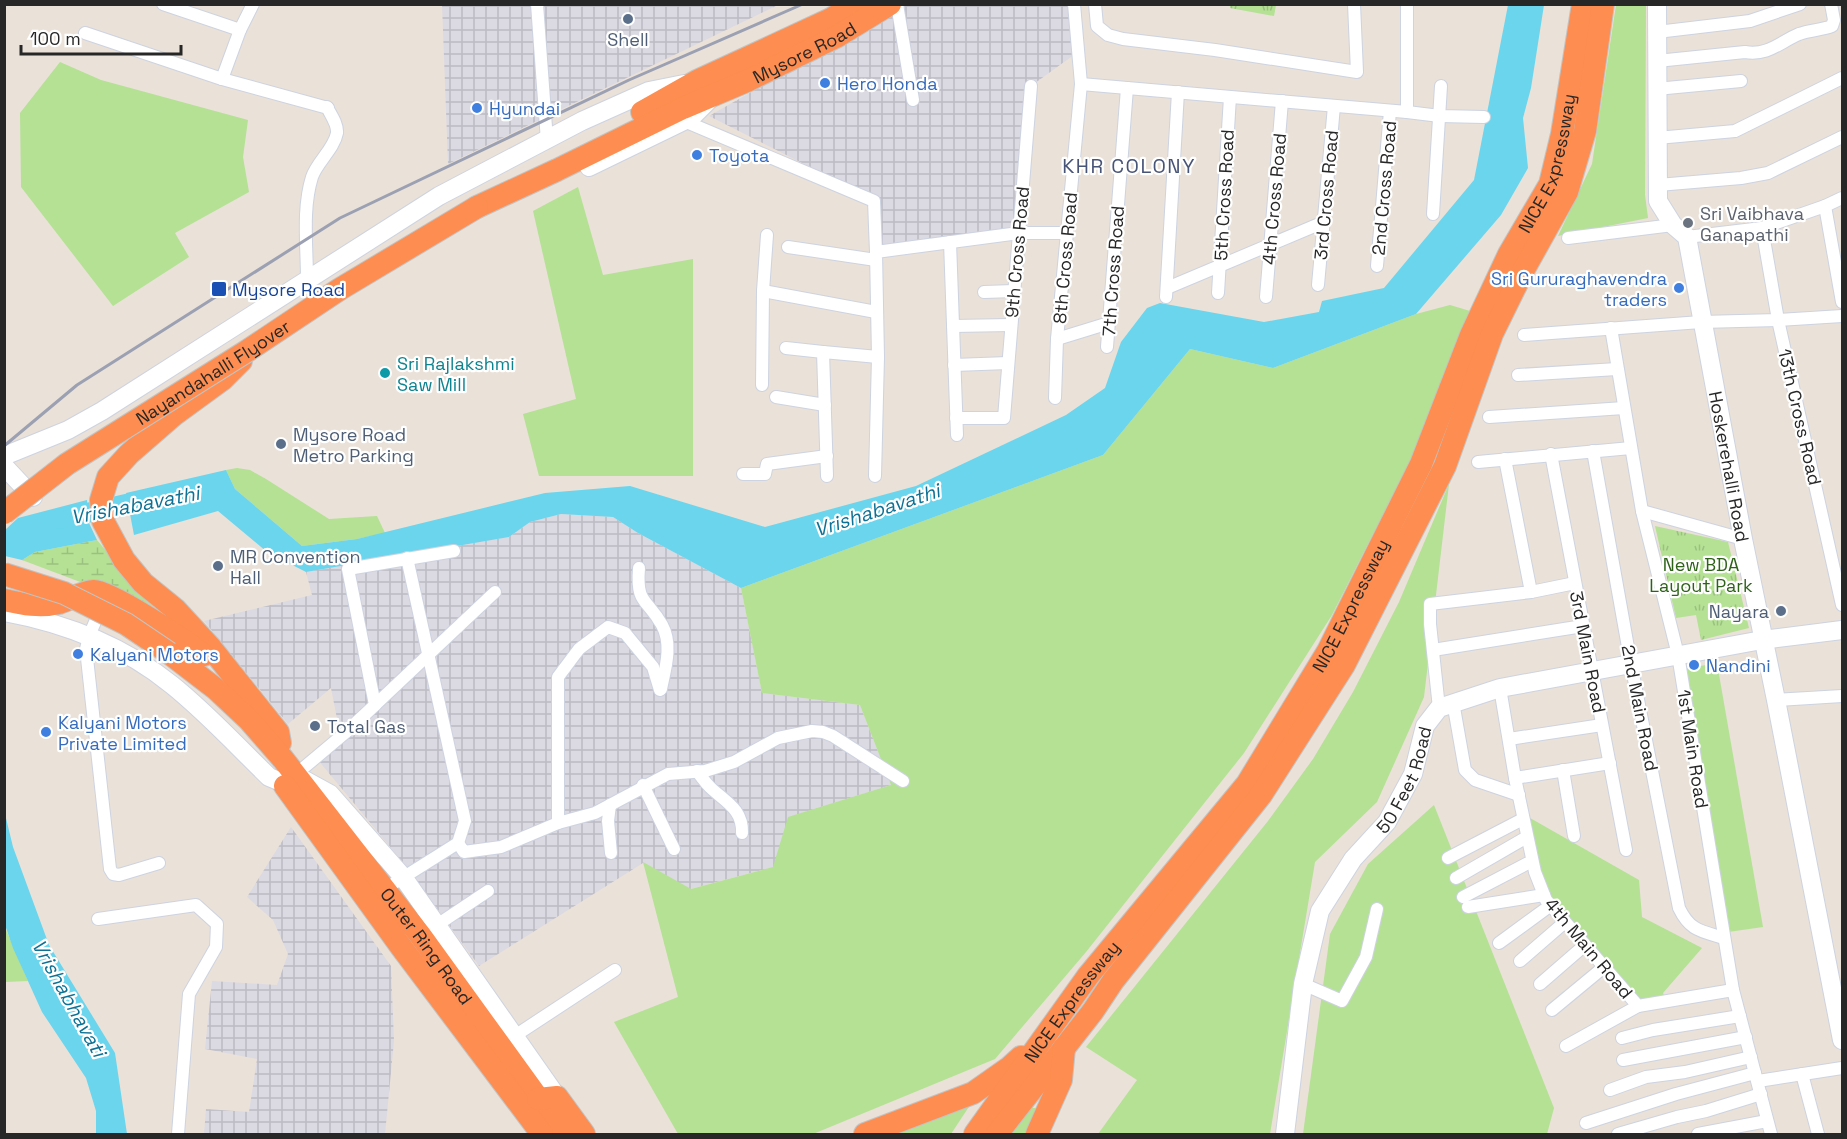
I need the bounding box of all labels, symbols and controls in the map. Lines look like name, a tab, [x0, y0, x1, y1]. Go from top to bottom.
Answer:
marker: Shell	[621, 12, 635, 26]
street label: Mysore Road	[749, 16, 860, 88]
scale bar	[21, 18, 182, 56]
text: 100 m	[30, 27, 81, 50]
place label: Shell	[607, 28, 649, 51]
place label: Hero Honda	[837, 72, 938, 95]
marker: Hero Honda	[818, 76, 832, 90]
street label: NICE Expressway	[1513, 92, 1580, 237]
place label: Hyundai	[489, 97, 560, 120]
marker: Hyundai	[470, 101, 484, 115]
street label: 2nd Cross Road	[1367, 120, 1401, 256]
street label: 5th Cross Road	[1209, 129, 1239, 261]
street label: 3rd Cross Road	[1309, 129, 1343, 261]
street label: 4th Cross Road	[1257, 132, 1291, 266]
place label: Toyota	[709, 144, 769, 167]
marker: Toyota	[690, 148, 704, 162]
district label: KHR COLONY	[1062, 153, 1196, 179]
street label: 9th Cross Road	[1000, 185, 1034, 319]
street label: 8th Cross Road	[1048, 191, 1082, 325]
place label: Sri Vaibhava Ganapathi	[1700, 202, 1804, 246]
street label: 7th Cross Road	[1097, 205, 1129, 337]
marker: Sri Vaibhava Ganapathi	[1681, 216, 1695, 230]
place label: Sri Gururaghavendra traders	[1491, 267, 1667, 311]
place label: Mysore Road	[232, 278, 345, 301]
marker: Mysore Road	[210, 280, 228, 298]
marker: Sri Gururaghavendra traders	[1672, 281, 1686, 295]
street label: Nayandahalli Flyover	[131, 314, 294, 430]
street label: 13th Cross Road	[1773, 347, 1827, 487]
place label: Sri Rajlakshmi Saw Mill	[397, 352, 515, 396]
marker: Sri Rajlakshmi Saw Mill	[378, 366, 392, 380]
street label: Hoskerehalli Road	[1704, 389, 1755, 544]
place label: Mysore Road Metro Parking	[293, 423, 414, 467]
marker: Mysore Road Metro Parking	[274, 437, 288, 451]
water label: Vrishabavathi	[811, 477, 945, 543]
water label: Vrishabavathi	[68, 479, 204, 530]
street label: NICE Expressway	[1306, 535, 1394, 676]
place label: MR Convention Hall	[230, 545, 361, 589]
park label: New BDA Layout Park	[1649, 553, 1753, 597]
marker: MR Convention Hall	[211, 559, 225, 573]
street label: 3rd Main Road	[1565, 589, 1611, 715]
place label: Nayara	[1709, 600, 1769, 623]
marker: Nayara	[1774, 604, 1788, 618]
place label: Kalyani Motors	[90, 643, 219, 666]
street label: 2nd Main Road	[1616, 643, 1664, 773]
marker: Kalyani Motors	[71, 647, 85, 661]
place label: Nandini	[1706, 654, 1771, 677]
marker: Nandini	[1687, 658, 1701, 672]
street label: 1st Main Road	[1672, 688, 1714, 810]
place label: Kalyani Motors Private Limited	[58, 711, 187, 755]
place label: Total Gas	[327, 715, 406, 738]
marker: Total Gas	[308, 719, 322, 733]
street label: 50 Feet Road	[1371, 724, 1436, 838]
marker: Kalyani Motors Private Limited	[39, 725, 53, 739]
street label: Outer Ring Road	[376, 883, 478, 1009]
street label: 4th Main Road	[1540, 893, 1638, 1003]
water label: Vrishabhavati	[26, 935, 113, 1063]
street label: NICE Expressway	[1018, 936, 1124, 1067]

